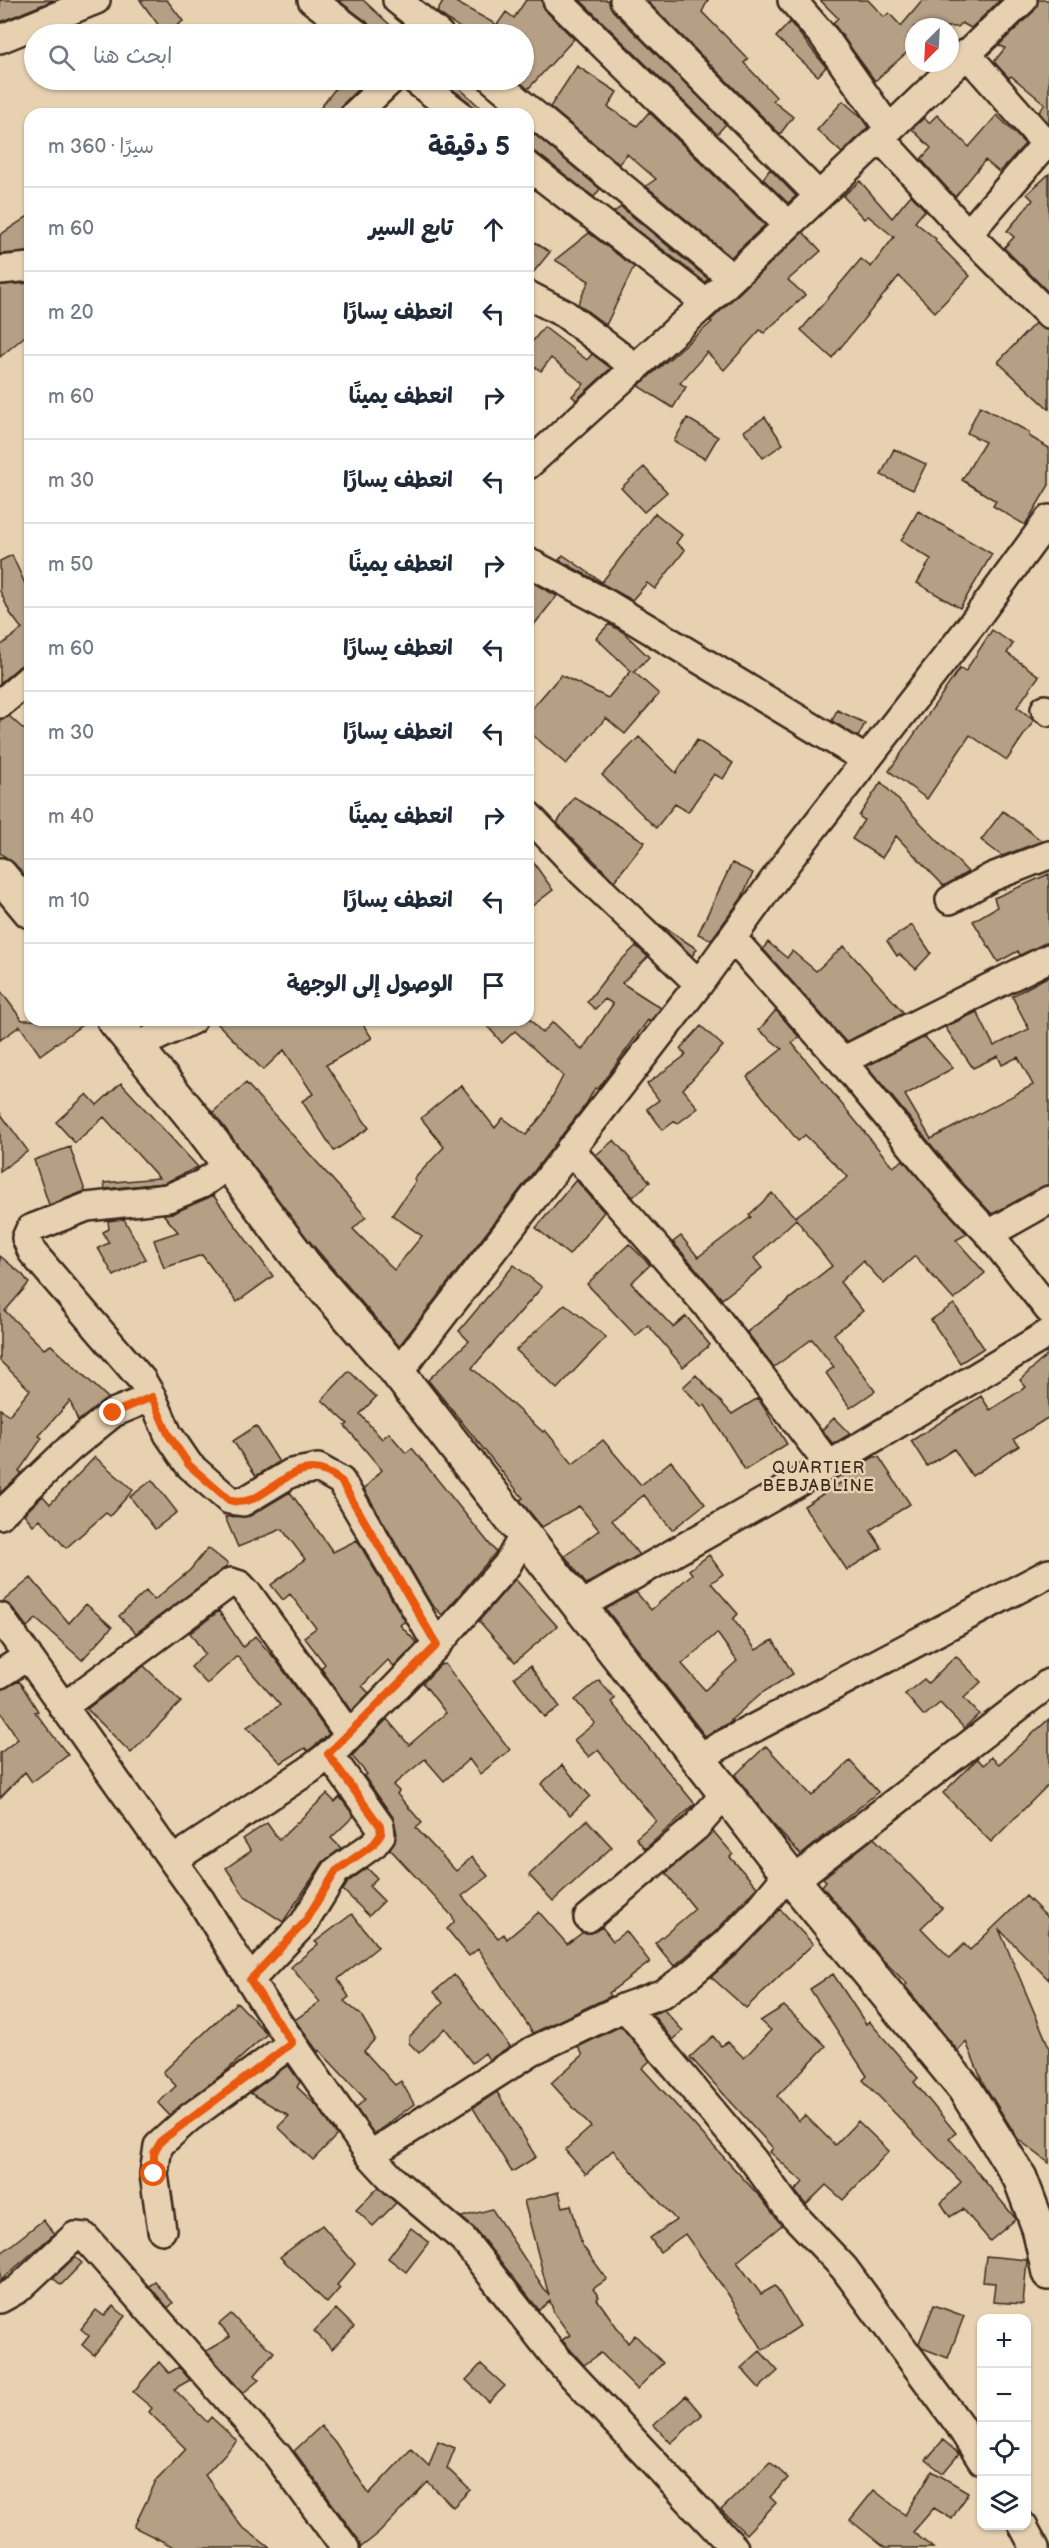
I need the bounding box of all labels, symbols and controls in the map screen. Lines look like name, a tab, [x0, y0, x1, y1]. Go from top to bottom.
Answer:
north arrow	[905, 18, 959, 72]
search box	[24, 24, 534, 90]
icon: search	[45, 41, 78, 74]
text: ابحث هنا	[93, 43, 173, 70]
text: 5 دقيقة	[428, 132, 510, 163]
text: سيرًا · 360 m	[48, 135, 154, 159]
icon: ahead	[477, 213, 510, 246]
text: تابع السير	[369, 215, 453, 242]
text: 60 m	[48, 217, 94, 241]
icon: left	[477, 297, 510, 330]
text: انعطف يسارًا	[343, 299, 453, 326]
text: 20 m	[48, 301, 94, 325]
icon: right	[477, 381, 510, 414]
text: انعطف يمينًا	[349, 383, 453, 410]
text: 60 m	[48, 385, 94, 409]
icon: left	[477, 465, 510, 498]
text: انعطف يسارًا	[343, 467, 453, 494]
text: 30 m	[48, 469, 94, 493]
icon: right	[477, 549, 510, 582]
text: انعطف يمينًا	[349, 551, 453, 578]
text: 50 m	[48, 553, 93, 577]
icon: left	[477, 633, 510, 666]
text: انعطف يسارًا	[343, 635, 453, 662]
text: 60 m	[48, 637, 94, 661]
icon: left	[477, 717, 510, 750]
text: انعطف يسارًا	[343, 719, 453, 746]
text: 30 m	[48, 721, 94, 745]
icon: right	[477, 801, 510, 834]
text: انعطف يمينًا	[349, 803, 453, 830]
text: 40 m	[48, 805, 94, 829]
icon: left	[477, 885, 510, 918]
text: انعطف يسارًا	[343, 887, 453, 914]
text: 10 m	[48, 889, 89, 913]
icon: arrive	[477, 969, 510, 1002]
text: الوصول إلى الوجهة	[286, 971, 453, 998]
route end	[99, 1399, 125, 1425]
district label: QUARTIER BEBJABLINE	[763, 1459, 875, 1496]
route start	[140, 2160, 166, 2186]
map controls	[977, 2314, 1031, 2530]
button: +	[977, 2314, 1031, 2368]
button: −	[977, 2368, 1031, 2422]
button: locate	[977, 2422, 1031, 2476]
button: layers	[977, 2476, 1031, 2530]

